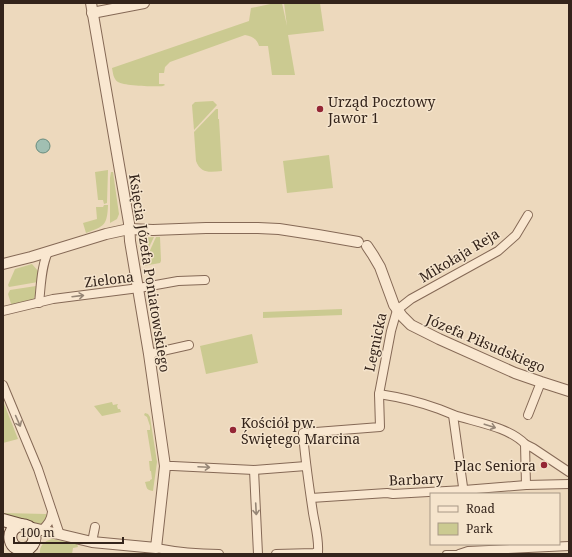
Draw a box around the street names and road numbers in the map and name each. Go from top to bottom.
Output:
street label: Księcia Józefa Poniatowskiego [125,173,175,373]
street label: Mikołaja Reja [415,223,503,286]
street label: Zielona [83,267,135,291]
street label: Józefa Piłsudskiego [423,309,549,377]
street label: Legnicka [359,310,391,373]
street label: Barbary [388,469,444,489]

